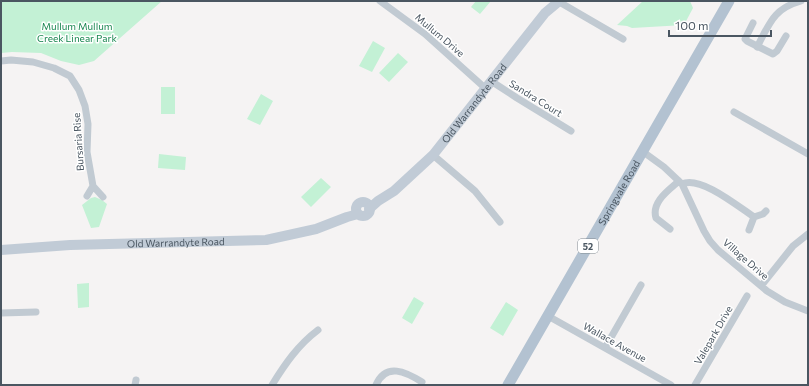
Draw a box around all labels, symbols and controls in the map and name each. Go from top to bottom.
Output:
street label: Mullum Drive [413,11,467,59]
scale bar [669,12,771,38]
text: 100 m [675,18,709,32]
park label: Mullum Mullum Creek Linear Park [37,20,118,44]
street label: Old Warrandyte Road [439,61,509,145]
street label: Sandra Court [507,77,565,119]
street label: Bursaria Rise [70,112,86,172]
street label: Springvale Road [595,158,642,227]
street label: Old Warrandyte Road [127,235,225,250]
street label: Village Drive [721,236,771,282]
road number: 52 [578,239,598,253]
street label: Valepark Drive [691,303,735,367]
street label: Wallace Avenue [581,320,649,364]

